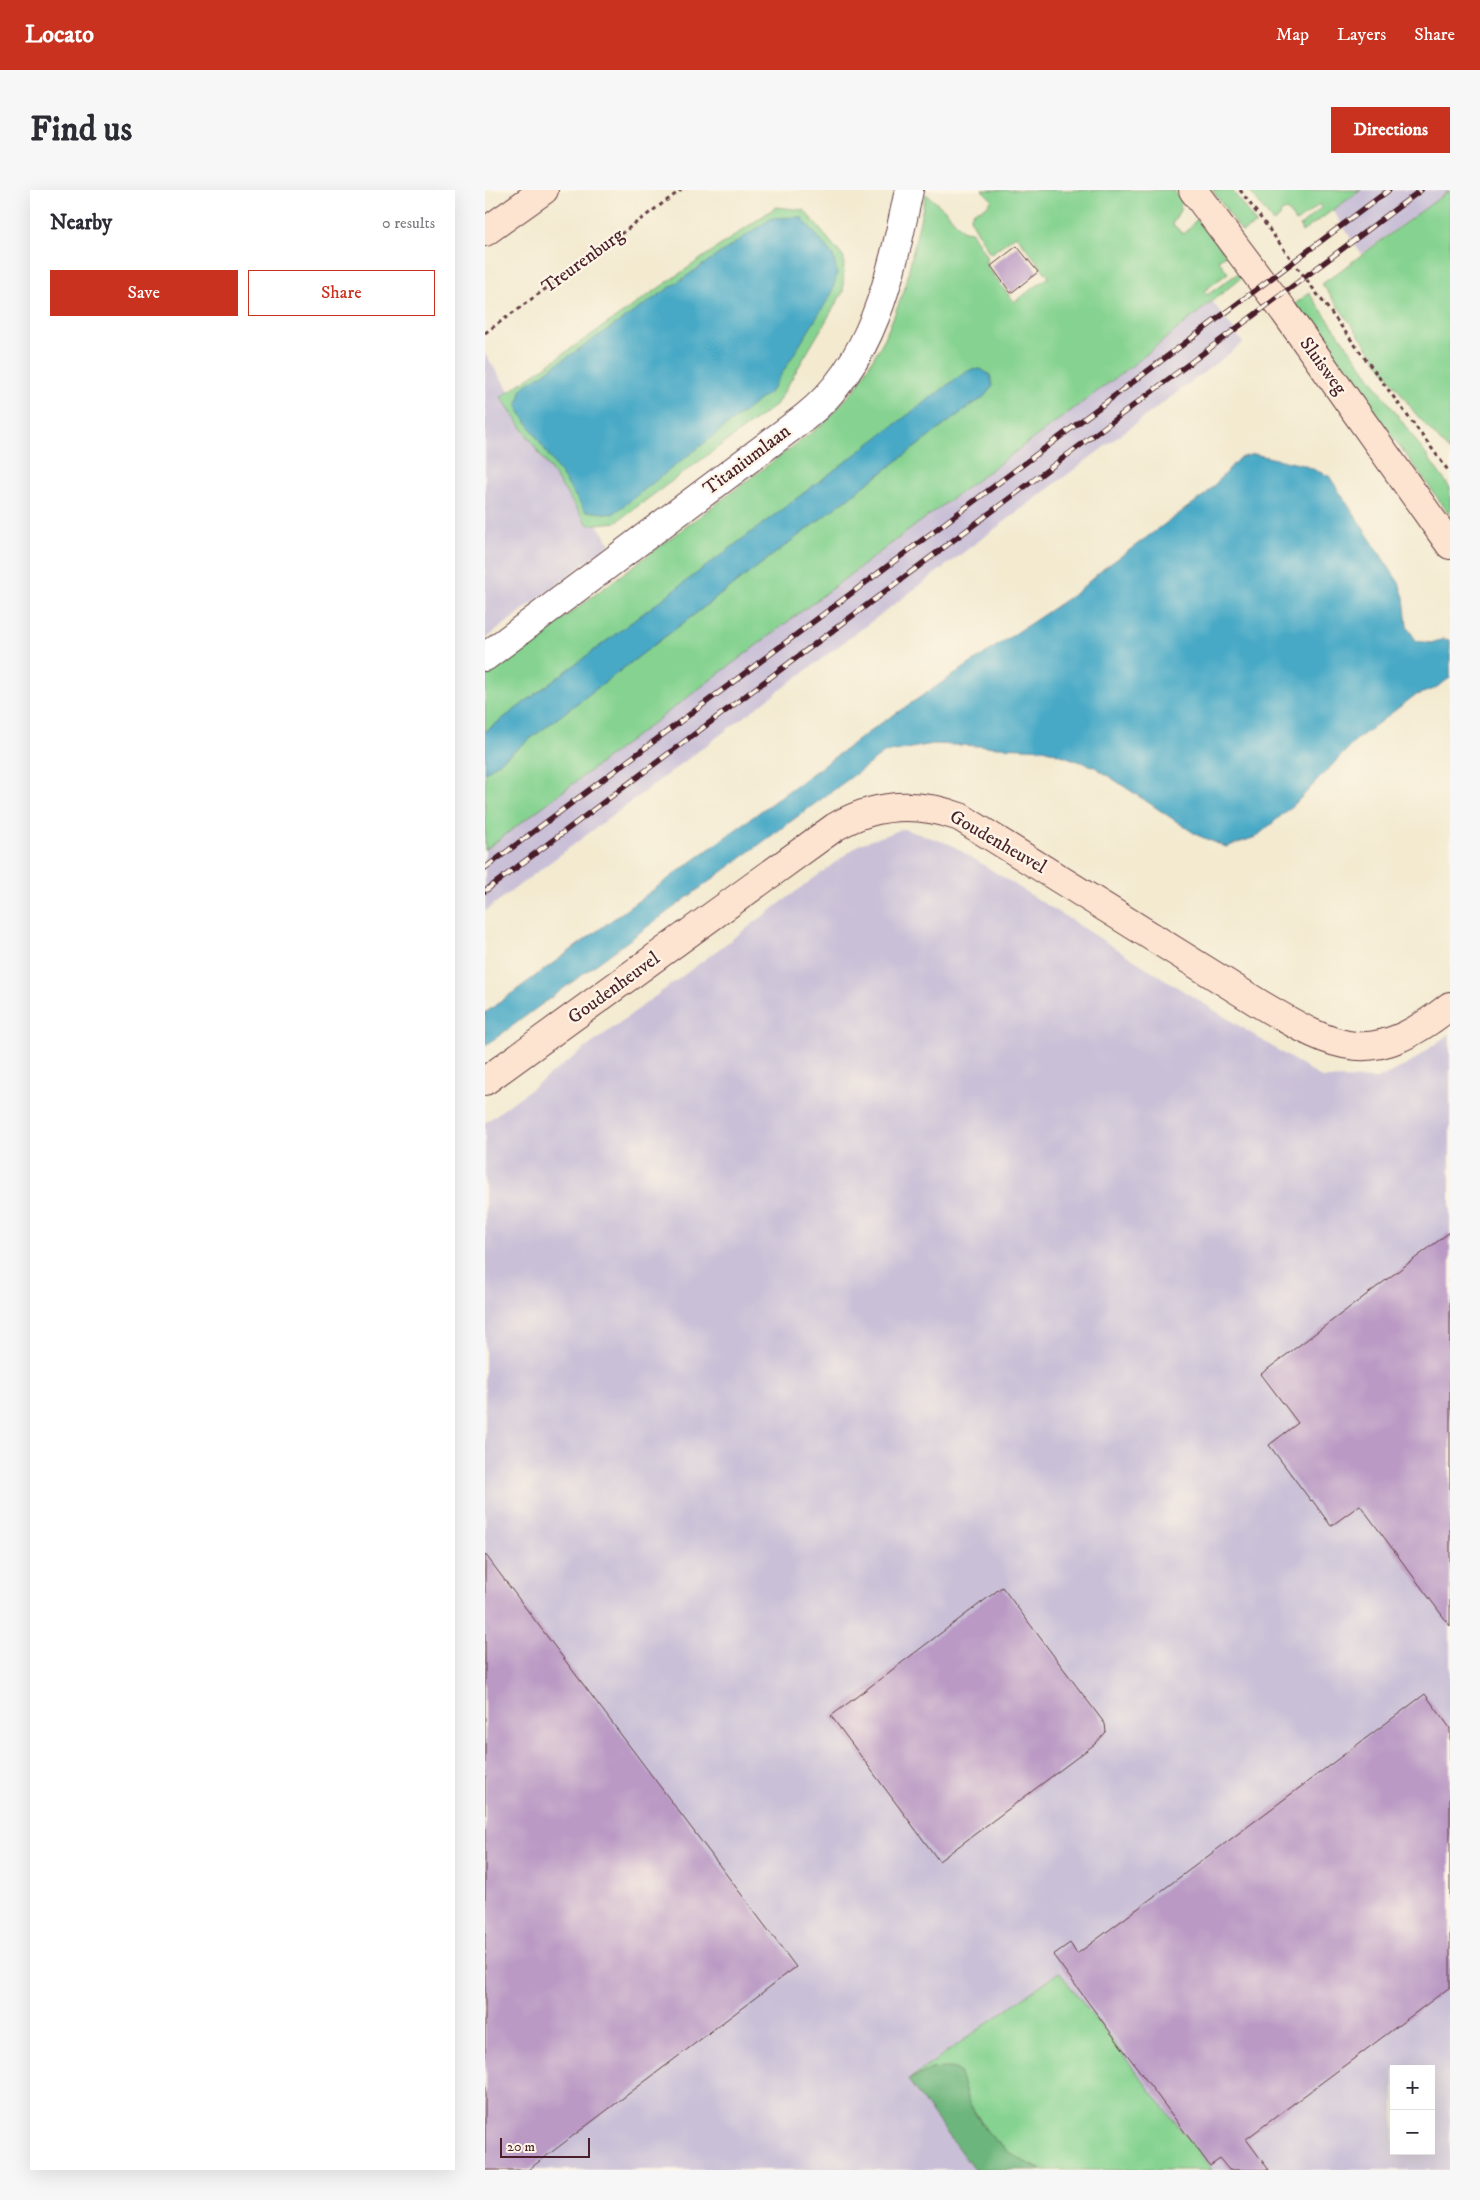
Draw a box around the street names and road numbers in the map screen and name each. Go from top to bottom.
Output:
street label: Treurenburg [537,223,629,298]
street label: Sluisweg [1295,333,1352,400]
street label: Titaniumlaan [699,420,795,500]
street label: Goudenheuvel [946,805,1051,879]
street label: Goudenheuvel [564,947,665,1029]

